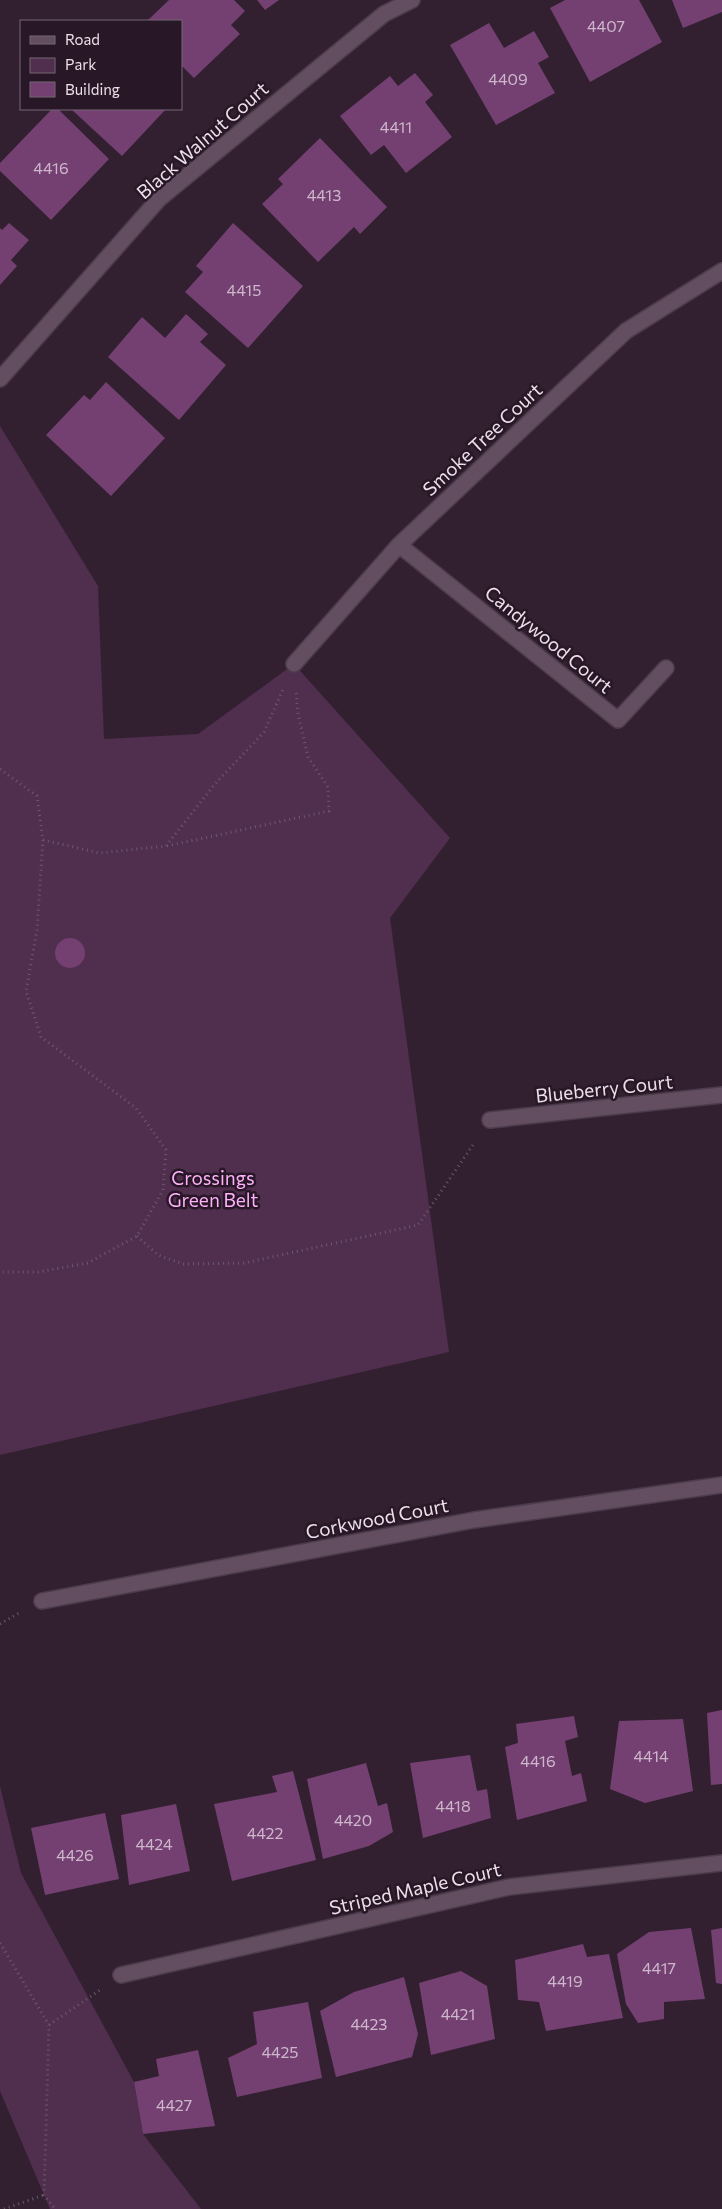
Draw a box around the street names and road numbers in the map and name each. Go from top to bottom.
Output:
street label: Black Walnut Court [132,76,273,203]
street label: Smoke Tree Court [418,378,546,500]
street label: Candywood Court [481,581,617,698]
street label: Blueberry Court [534,1069,674,1107]
street label: Corkwood Court [304,1493,450,1543]
street label: Striped Maple Court [327,1857,503,1919]

